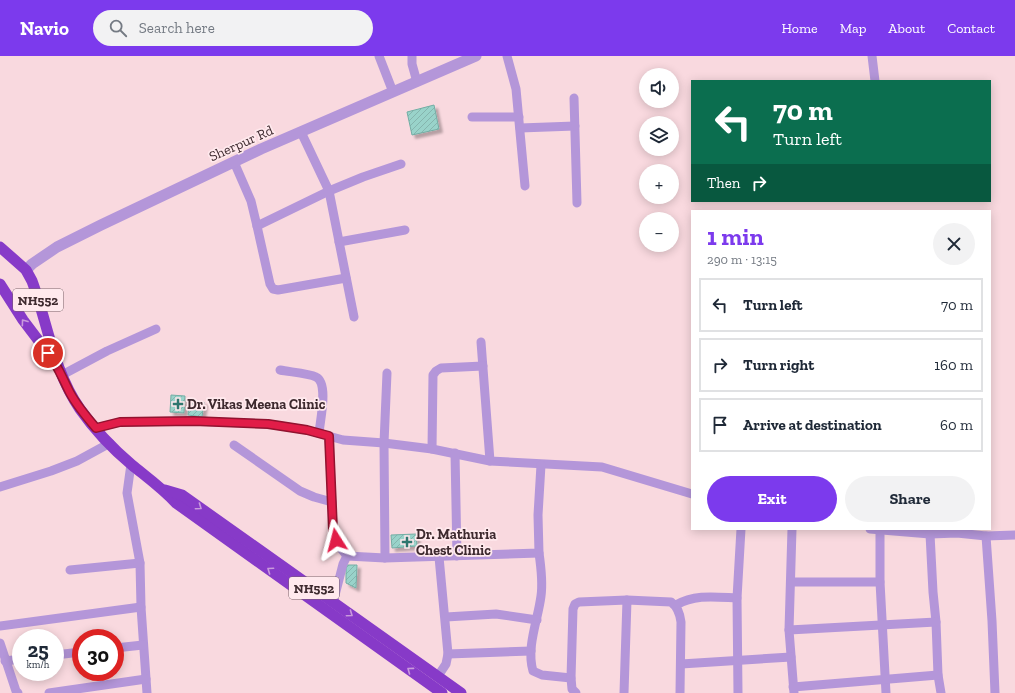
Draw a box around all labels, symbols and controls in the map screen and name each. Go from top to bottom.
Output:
search box [93,10,373,46]
text: Navio [20,17,69,40]
icon: search [107,17,129,39]
text: Search here [139,19,215,37]
text: Home [782,20,818,37]
text: Map [840,20,866,37]
text: About [888,20,925,37]
text: Contact [947,20,995,37]
map controls [639,68,679,252]
button: sound [639,68,679,108]
text: 70 m [773,94,833,127]
icon: left [707,96,759,148]
button: layers [639,116,679,156]
street label: Sherpur Rd [207,122,276,165]
text: Turn left [773,128,842,150]
button: + [639,164,679,204]
icon: right [748,172,770,194]
text: Then [707,174,740,192]
button: − [639,212,679,252]
text: 1 min [707,222,764,251]
button: close [933,223,975,265]
text: 290 m · 13:15 [707,252,777,267]
road number: NH552 [13,289,63,311]
icon: left [709,294,731,316]
text: Turn left [743,296,803,314]
text: 70 m [941,296,973,314]
one-way arrow [22,319,29,326]
pin [31,336,65,370]
icon: arrive [37,342,59,364]
icon: right [709,354,731,376]
text: Turn right [743,356,814,374]
text: 160 m [934,356,973,374]
place label: Dr. Vikas Meena Clinic [187,396,326,413]
marker: Dr. Vikas Meena Clinic [172,398,184,410]
icon: arrive [709,414,731,436]
text: Arrive at destination [743,416,882,434]
text: 60 m [940,416,973,434]
button: Exit [707,476,837,522]
button: Share [845,476,975,522]
one-way arrow [194,502,201,509]
position arrow [315,519,357,561]
place label: Dr. Mathuria Chest Clinic [416,526,496,559]
marker: Dr. Mathuria Chest Clinic [401,536,413,548]
one-way arrow [268,568,275,575]
road number: NH552 [289,577,339,599]
one-way arrow [346,609,353,617]
speed limit sign: 30 [72,629,124,681]
text: 25 [27,638,49,662]
text: km/h [27,659,49,671]
one-way arrow [407,667,414,675]

